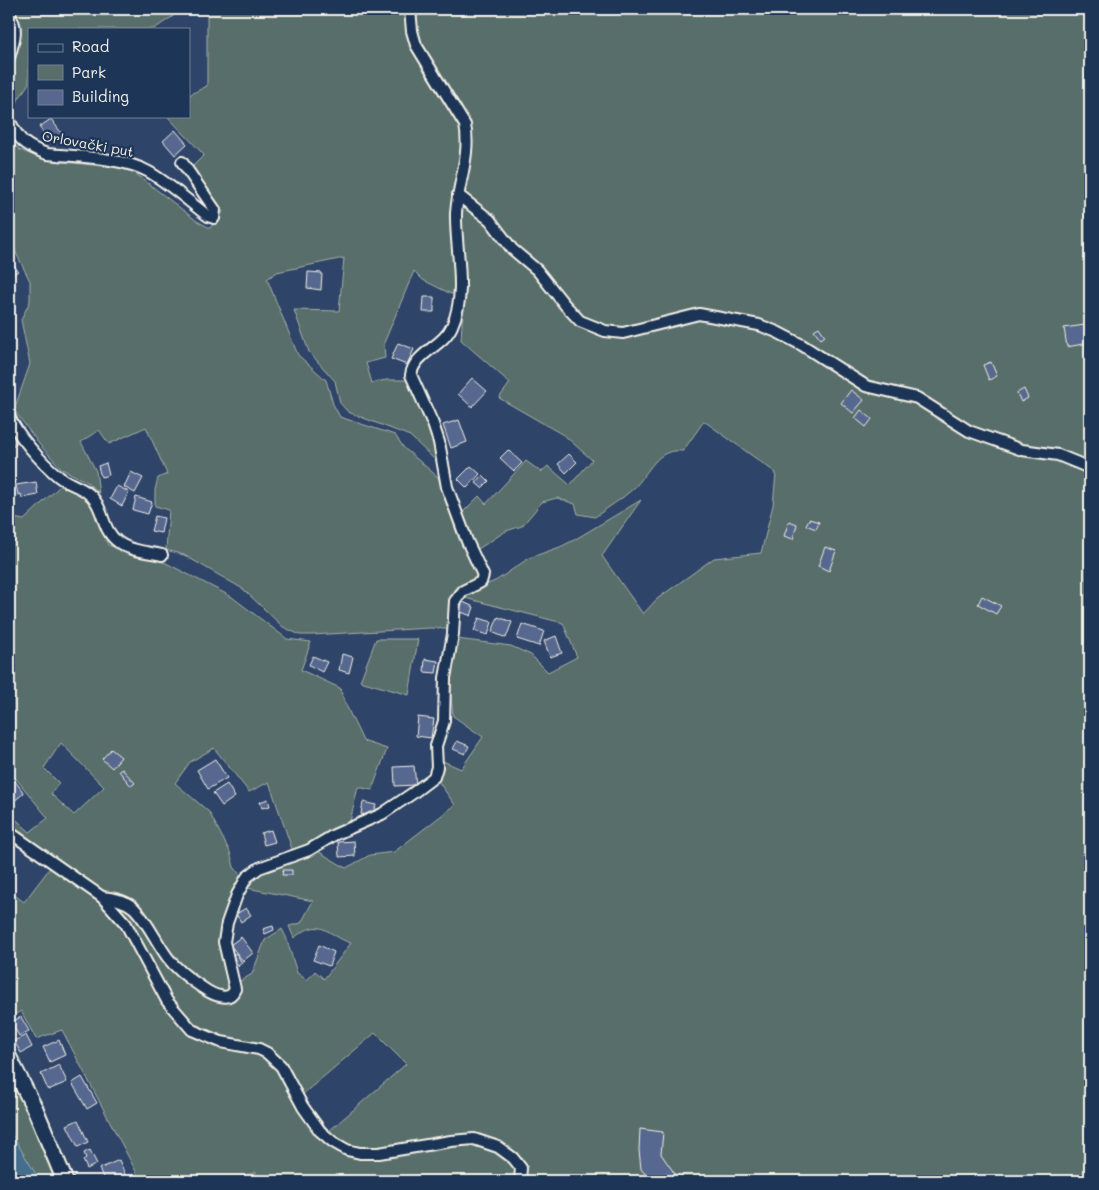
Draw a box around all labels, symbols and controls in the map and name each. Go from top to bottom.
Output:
legend [28,28,190,118]
text: Road [72,36,109,56]
text: Park [72,62,106,82]
text: Building [72,86,129,106]
street label: Orlovački put [41,126,136,161]

